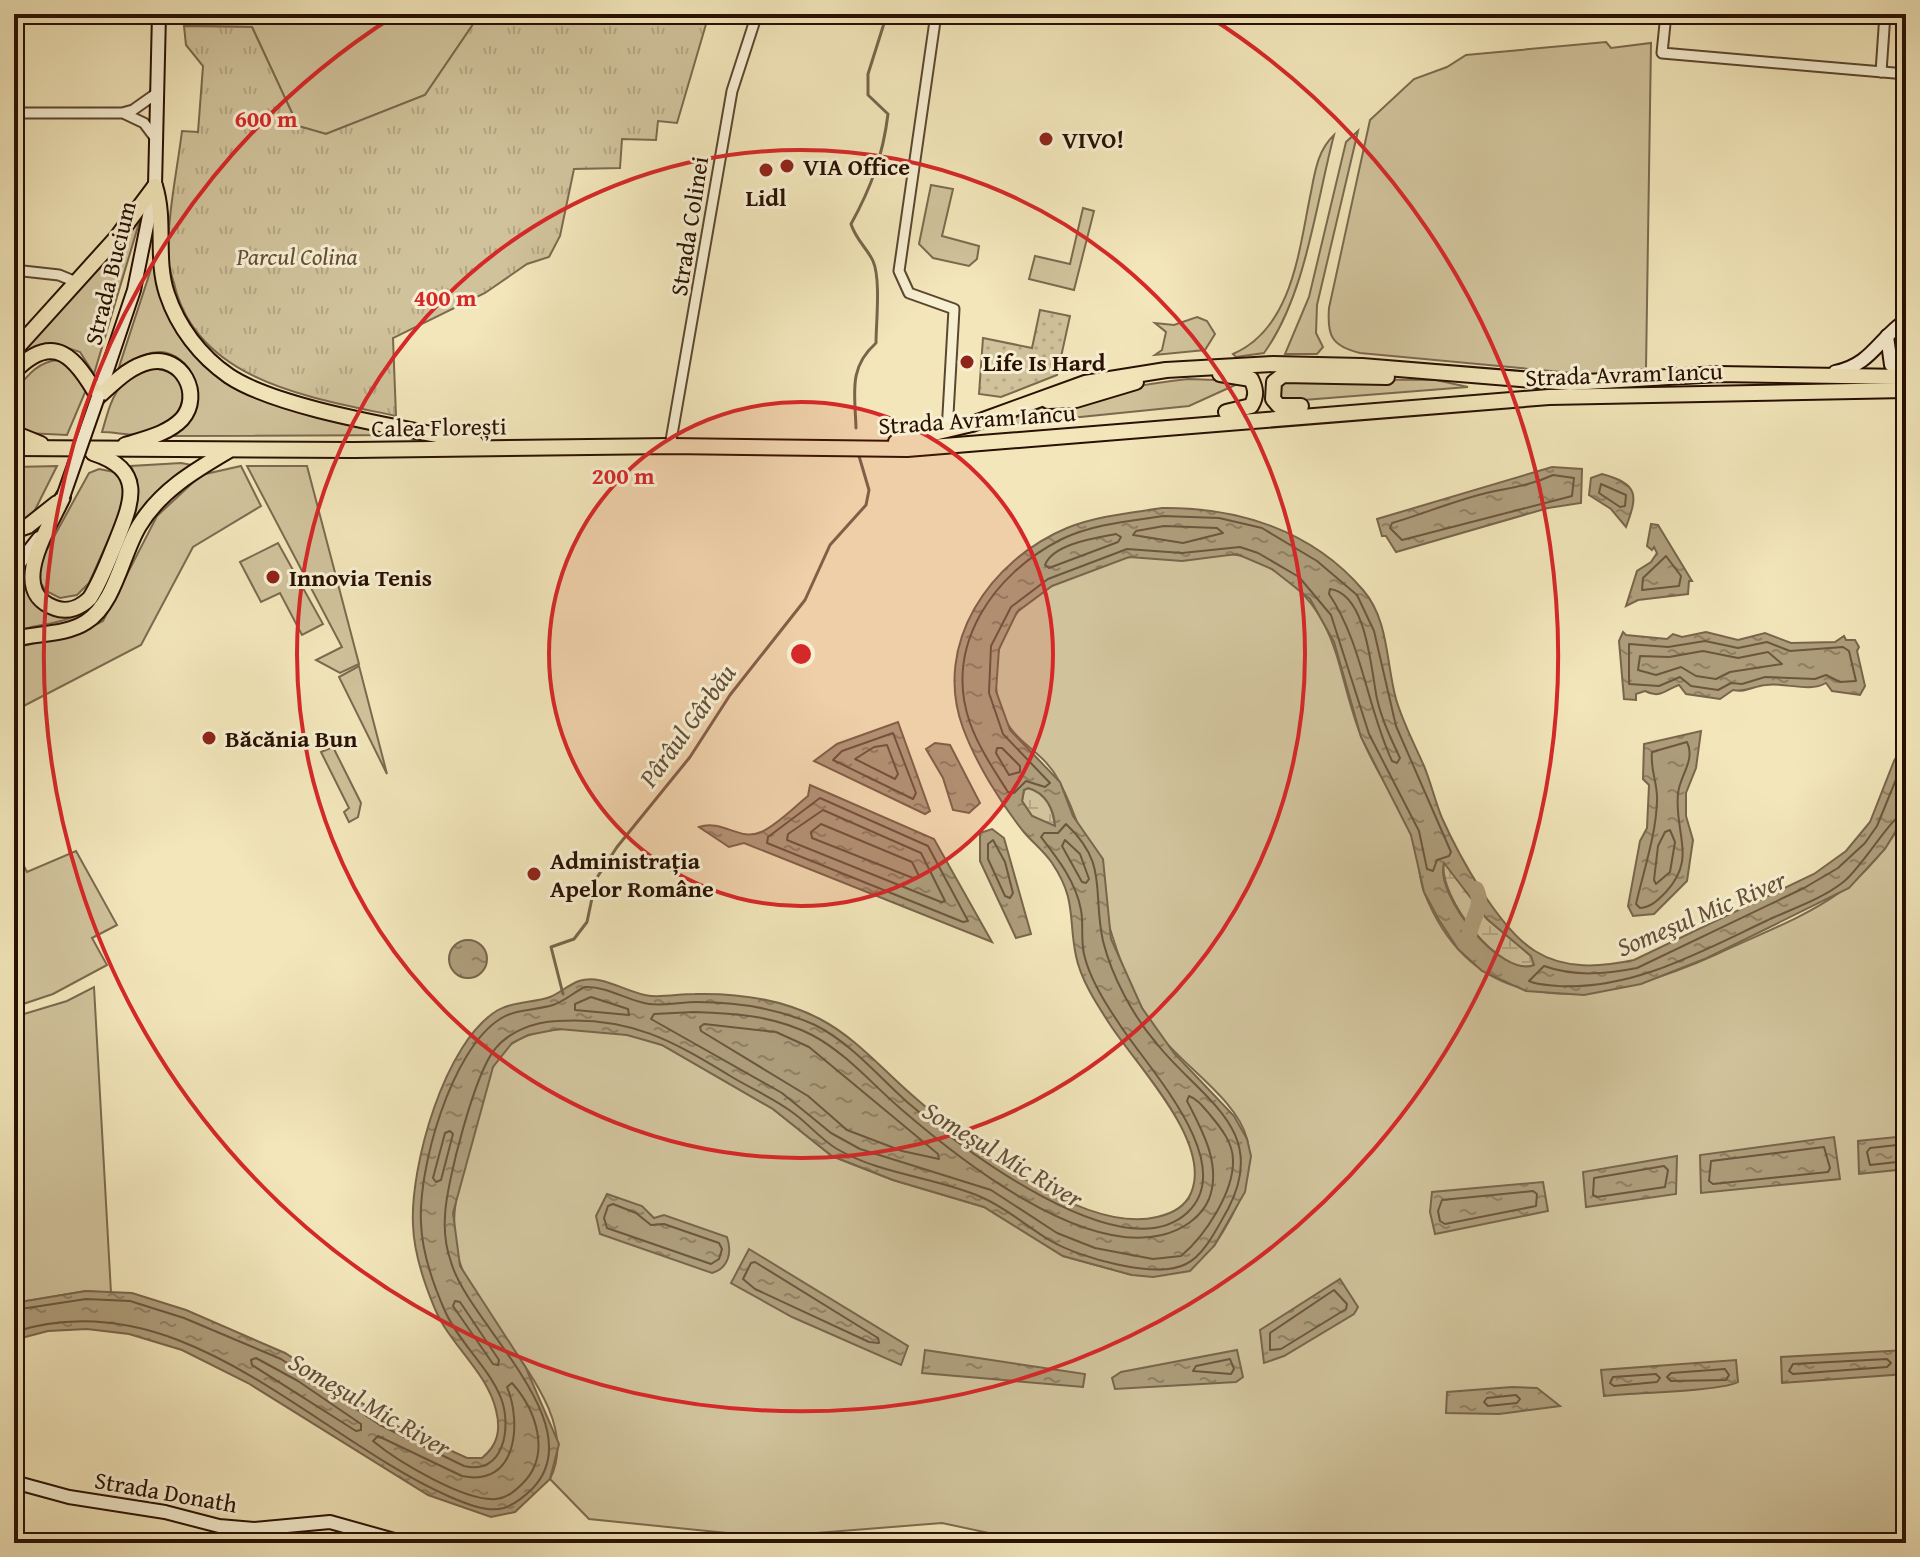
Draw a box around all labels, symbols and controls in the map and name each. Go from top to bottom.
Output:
text: 600 m [234,101,298,136]
place label: VIVO! [1062,122,1124,157]
marker: VIVO! [1037,130,1055,148]
place label: VIA Office [803,149,910,184]
street label: Strada Colinei [661,153,717,298]
marker: VIA Office [778,157,796,175]
marker: Lidl [757,161,775,179]
place label: Lidl [745,180,787,215]
street label: Strada Bucium [75,197,145,349]
park label: Parcul Colina [235,239,358,274]
text: 400 m [413,280,477,315]
place label: Life Is Hard [983,345,1106,380]
marker: Life Is Hard [958,353,976,371]
street label: Strada Avram Iancu [1525,353,1723,395]
street label: Strada Avram Iancu [877,395,1077,443]
street label: Calea Florești [371,408,507,446]
text: 200 m [591,458,655,493]
place label: Innovia Tenis [289,560,432,595]
marker: Innovia Tenis [264,568,282,586]
centre of rings [787,640,815,668]
water label: Pârâul Gârbău [628,655,745,796]
place label: Băcănia Bun [225,721,358,756]
marker: Băcănia Bun [200,729,218,747]
place label: Administrația Apelor Române [550,843,714,906]
water label: Someşul Mic River [1610,859,1793,966]
marker: Administrația Apelor Române [525,865,543,883]
water label: Someşul Mic River [915,1091,1092,1218]
water label: Someşul Mic River [282,1342,459,1467]
street label: Strada Donath [92,1462,241,1522]

